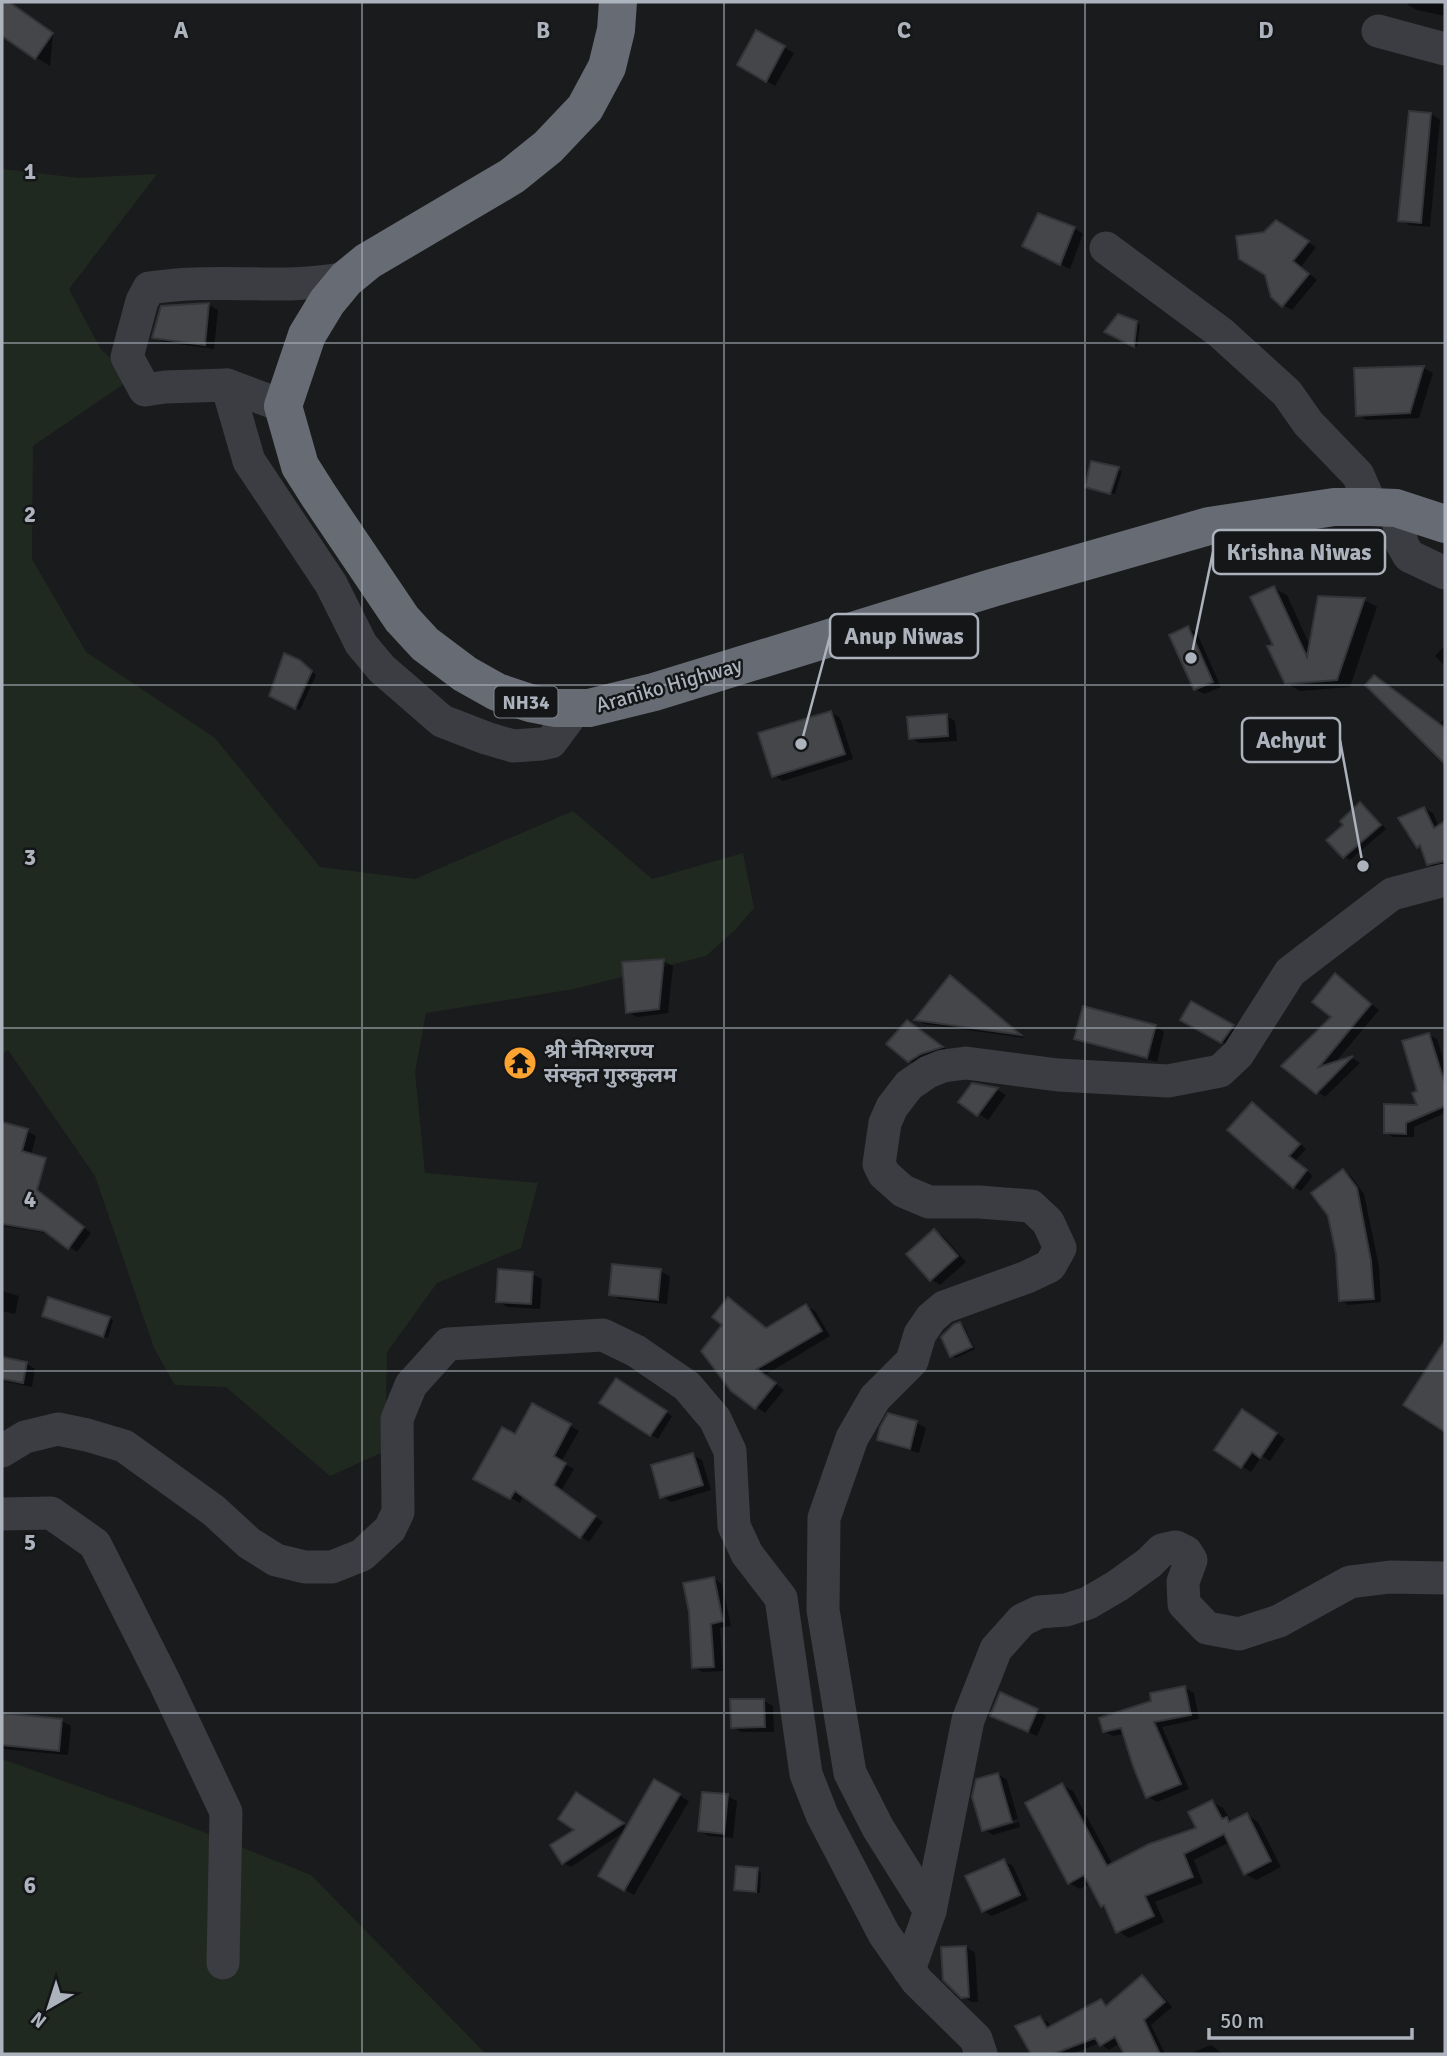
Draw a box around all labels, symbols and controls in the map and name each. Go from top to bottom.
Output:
text: A [174,16,189,45]
text: B [536,16,550,45]
text: C [897,16,911,45]
text: D [1258,16,1274,45]
text: 1 [24,157,36,186]
text: 2 [24,500,36,529]
callout: Krishna Niwas [1213,530,1385,574]
text: Krishna Niwas [1227,538,1371,567]
callout: Anup Niwas [830,614,978,658]
text: Anup Niwas [844,622,964,651]
street label: Araniko Highway [593,652,745,718]
road number: NH34 [494,687,558,718]
callout: Achyut [1242,718,1340,762]
text: Achyut [1256,726,1326,755]
text: 3 [24,843,36,872]
place label: श्री नैमिशरण्य संस्कृत गुरुकुलम [544,1038,677,1088]
temple icon: श्री नैमिशरण्य संस्कृत गुरुकुलम [501,1044,539,1082]
text: 4 [24,1185,36,1214]
text: 5 [24,1528,36,1557]
text: 6 [24,1871,36,1900]
north arrow [14,1972,84,2042]
scale bar [1209,1996,1412,2040]
text: N [26,2006,52,2033]
text: 50 m [1220,2008,1264,2034]

